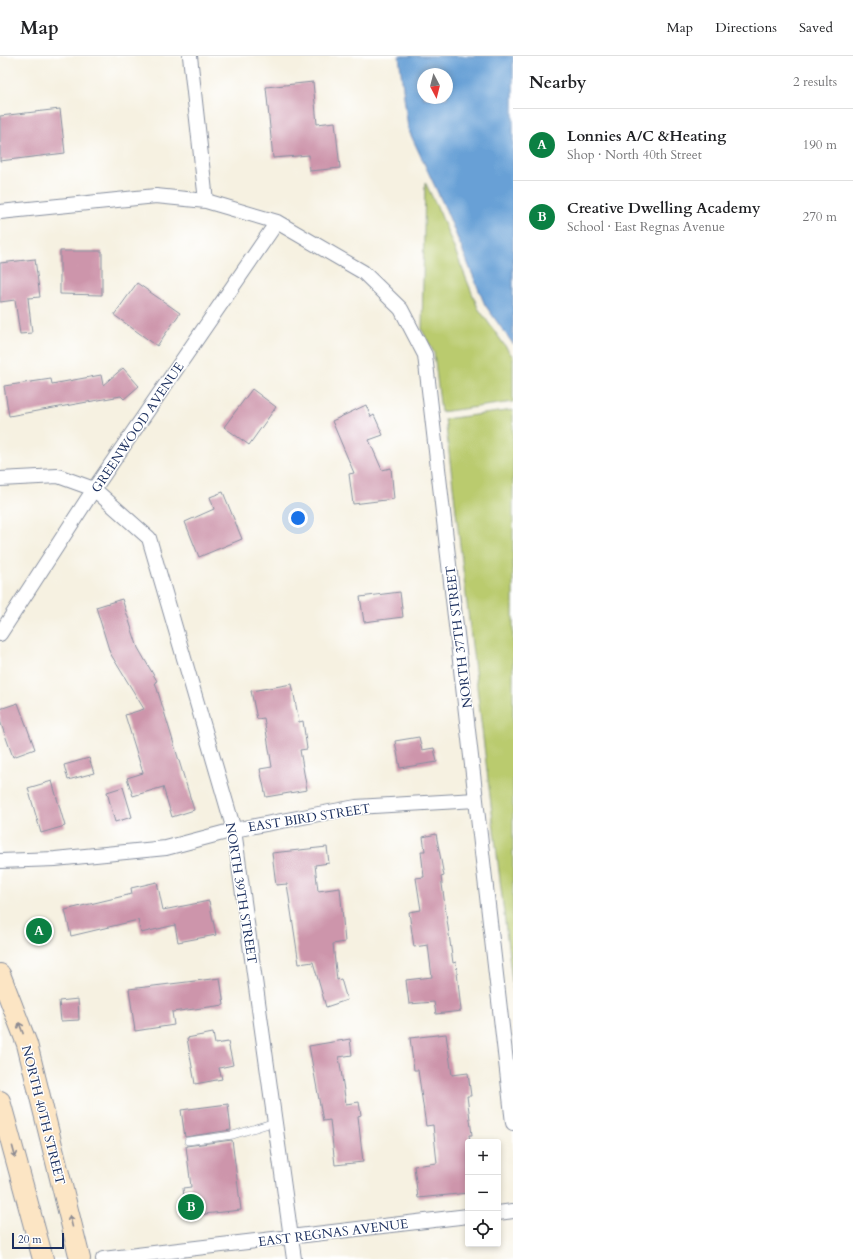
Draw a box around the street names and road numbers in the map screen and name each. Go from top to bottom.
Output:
street label: GREENWOOD AVENUE [87,359,188,496]
street label: NORTH 37TH STREET [441,564,477,709]
street label: EAST BIRD STREET [247,799,372,837]
street label: NORTH 39TH STREET [221,821,261,966]
street label: NORTH 40TH STREET [17,1044,69,1187]
street label: EAST REGNAS AVENUE [257,1215,409,1251]

